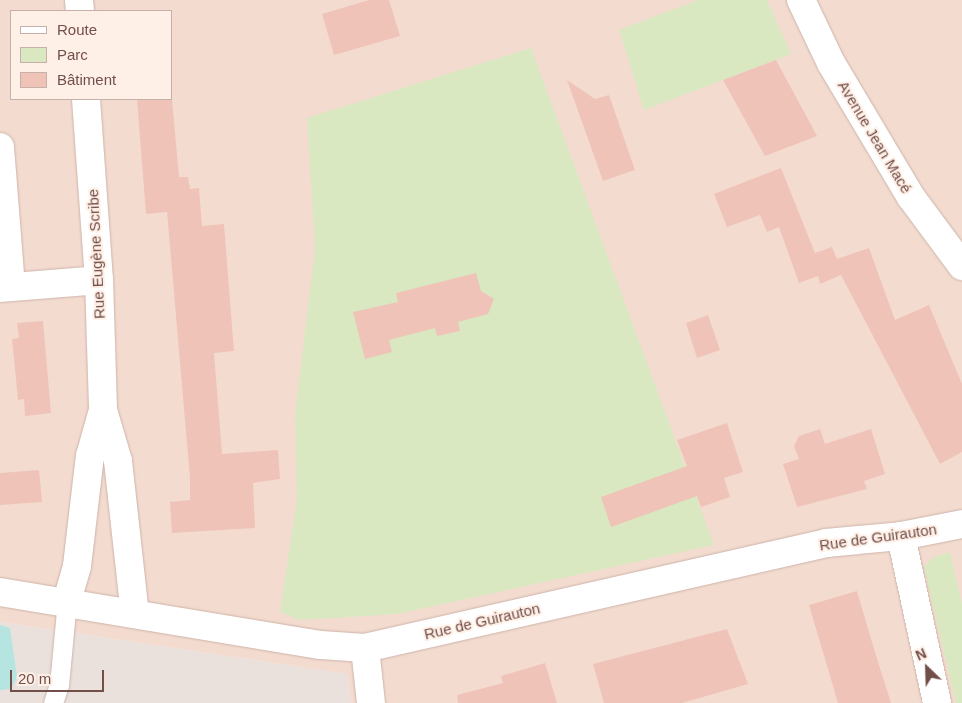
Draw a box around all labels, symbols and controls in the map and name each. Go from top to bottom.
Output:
legend [10,10,172,100]
text: Route [57,21,97,38]
text: Parc [57,46,88,63]
text: Bâtiment [57,71,116,88]
street label: Avenue Jean Macé [834,77,916,197]
street label: Rue Eugène Scribe [84,189,108,319]
street label: Rue de Guirauton [818,520,938,554]
street label: Rue de Guirauton [422,599,542,643]
north arrow [902,643,952,693]
text: N [913,645,929,664]
scale bar [12,660,106,692]
text: 20 m [18,670,51,687]

